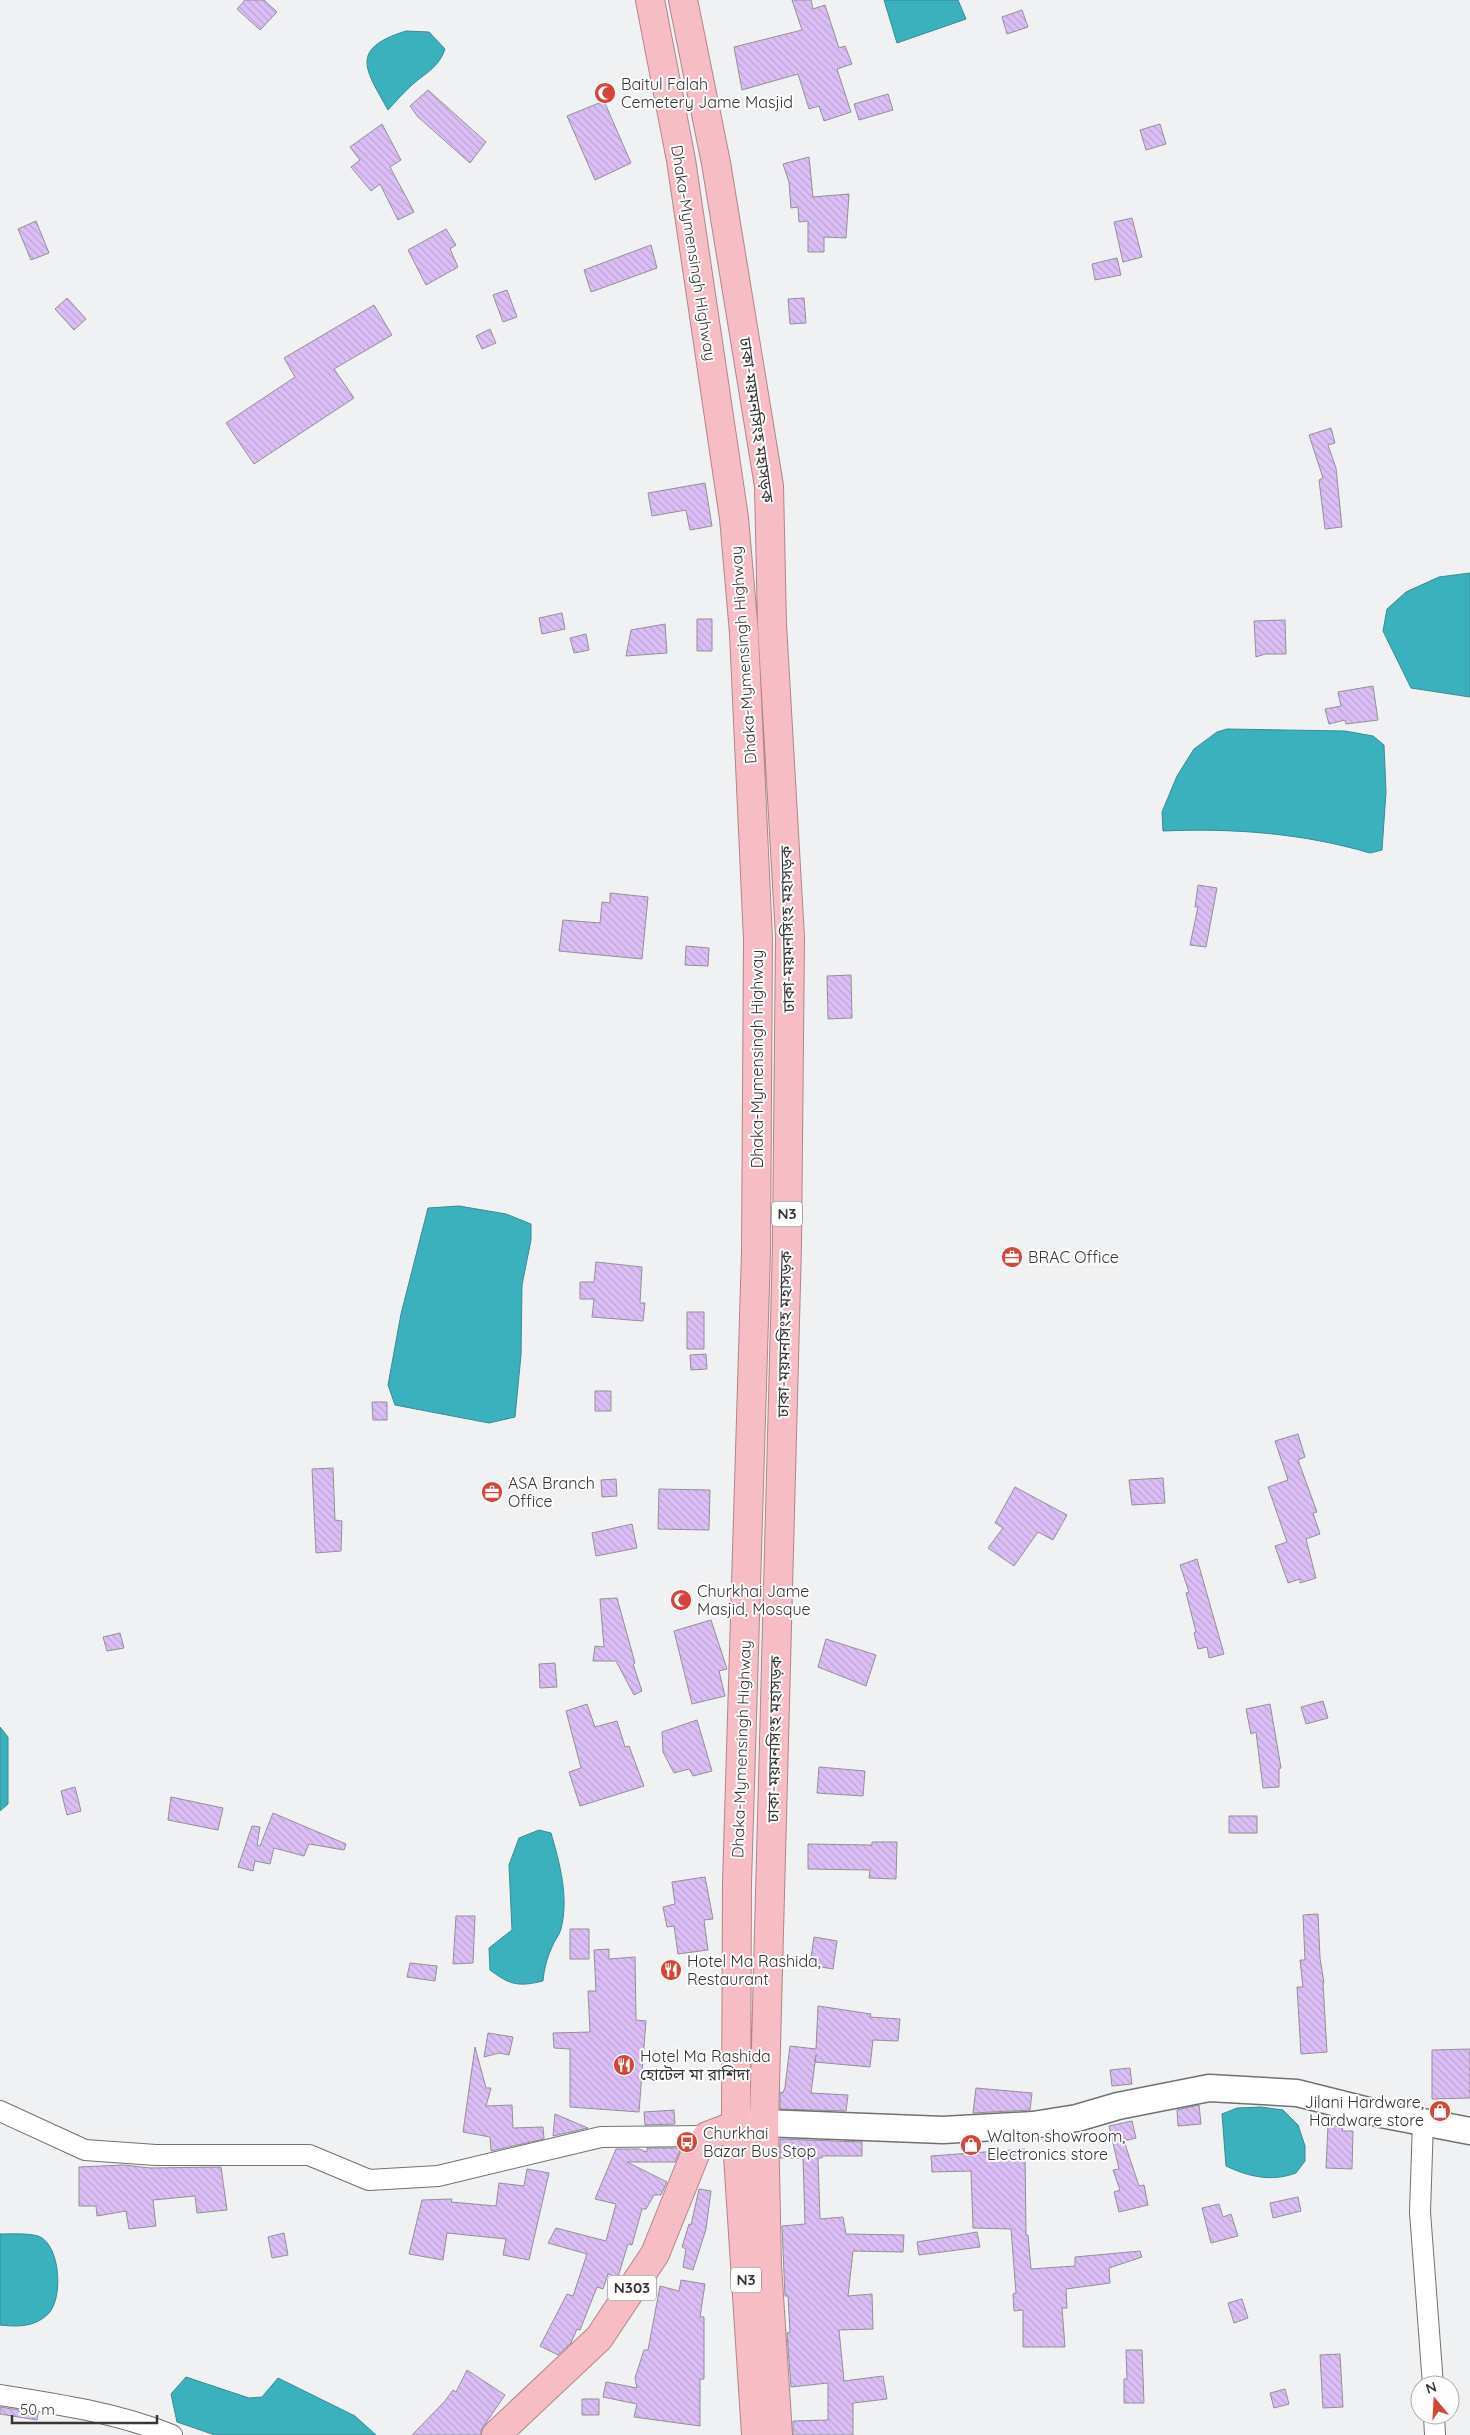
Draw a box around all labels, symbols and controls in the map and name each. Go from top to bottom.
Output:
place label: Baitul Falah Cemetery Jame Masjid [621,74,793,112]
mosque icon: Baitul Falah Cemetery Jame Masjid [593,81,617,105]
street label: Dhaka-Mymensingh Highway [667,144,721,362]
street label: ঢাকা-ময়মনসিংহ মহাসড়ক [735,335,779,505]
street label: Dhaka-Mymensingh Highway [725,545,761,765]
street label: ঢাকা-ময়মনসিংহ মহাসড়ক [776,844,798,1013]
street label: Dhaka-Mymensingh Highway [747,950,767,1168]
road number: N3 [772,1202,802,1226]
office icon: BRAC Office [1000,1245,1024,1269]
place label: BRAC Office [1028,1247,1119,1267]
street label: ঢাকা-ময়মনসিংহ মহাসড়ক [773,1249,795,1418]
place label: ASA Branch Office [508,1473,595,1511]
office icon: ASA Branch Office [480,1480,504,1504]
place label: Churkhai Jame Masjid, Mosque [697,1581,811,1619]
mosque icon: Churkhai Jame Masjid, Mosque [669,1588,693,1612]
street label: Dhaka-Mymensingh Highway [727,1639,755,1859]
street label: ঢাকা-ময়মনসিংহ মহাসড়ক [763,1654,785,1823]
place label: Hotel Ma Rashida, Restaurant [687,1951,821,1989]
restaurant icon: Hotel Ma Rashida, Restaurant [659,1958,683,1982]
place label: Hotel Ma Rashida হোটেল মা রাশিদা [640,2046,771,2084]
restaurant icon: Hotel Ma Rashida হোটেল মা রাশিদা [612,2053,636,2077]
place label: Jilani Hardware, Hardware store [1305,2092,1424,2130]
shop icon: Jilani Hardware, Hardware store [1428,2099,1452,2123]
place label: Churkhai Bazar Bus Stop [703,2123,816,2161]
place label: Walton showroom, Electronics store [987,2126,1125,2164]
bus stop icon: Churkhai Bazar Bus Stop [675,2130,699,2154]
shop icon: Walton showroom, Electronics store [959,2133,983,2157]
road number: N3 [731,2268,761,2292]
road number: N303 [608,2276,656,2300]
north arrow [1410,2375,1460,2425]
text: N [1423,2377,1439,2398]
scale bar [12,2392,158,2424]
text: 50 m [20,2400,55,2419]

